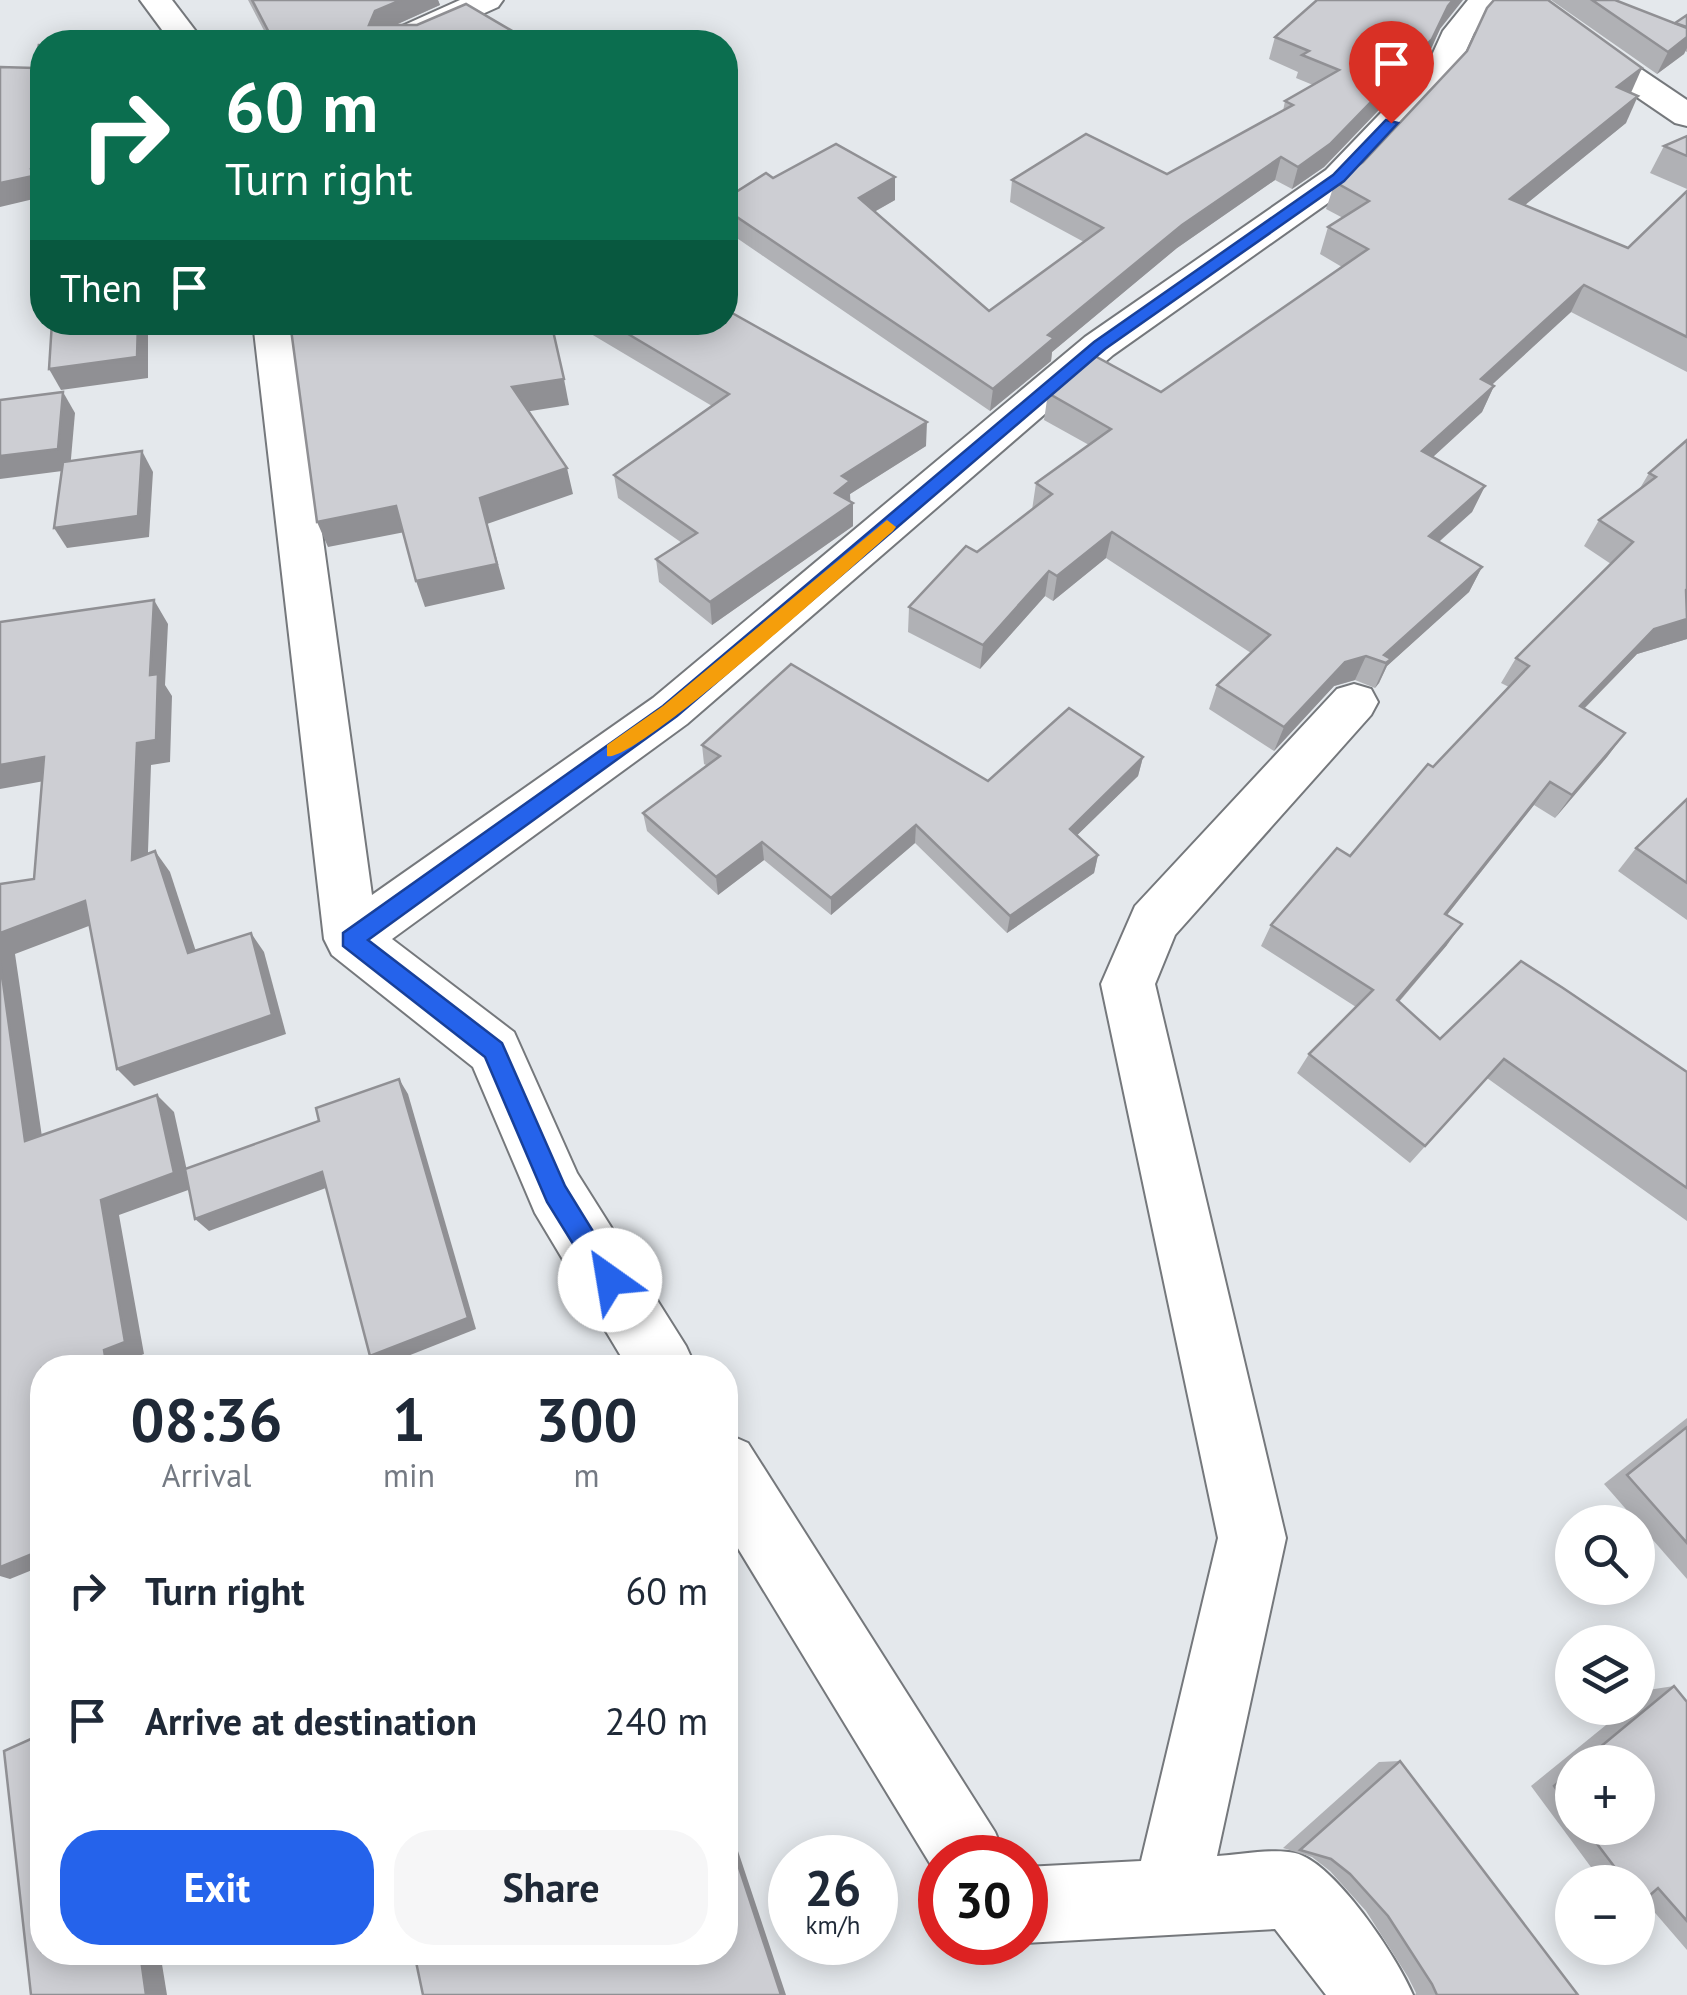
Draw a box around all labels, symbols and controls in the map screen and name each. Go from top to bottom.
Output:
pin [1349,21,1434,124]
icon: arrive [1364,36,1419,91]
text: 60 m [225,61,378,151]
icon: right [60,70,190,200]
text: Turn right [225,149,413,207]
icon: arrive [162,260,217,315]
text: Then [60,263,142,312]
position arrow [558,1228,662,1332]
text: 08:36 [130,1380,283,1458]
text: 1 [392,1380,426,1458]
text: 300 [536,1380,638,1458]
text: Arrival [162,1454,251,1496]
text: min [383,1454,435,1496]
text: m [574,1454,600,1496]
map controls [1555,1505,1655,1965]
button: search [1555,1505,1655,1605]
icon: right [60,1563,115,1618]
text: Turn right [145,1566,305,1615]
text: 60 m [626,1566,708,1615]
button: layers [1555,1625,1655,1725]
icon: arrive [60,1693,115,1748]
text: Arrive at destination [145,1696,477,1745]
text: 240 m [605,1696,708,1745]
button: + [1555,1745,1655,1845]
button: Exit [60,1830,374,1945]
button: Share [394,1830,708,1945]
speed limit sign: 30 [918,1835,1048,1965]
text: 26 [805,1855,861,1920]
button: − [1555,1865,1655,1965]
text: km/h [806,1909,860,1941]

